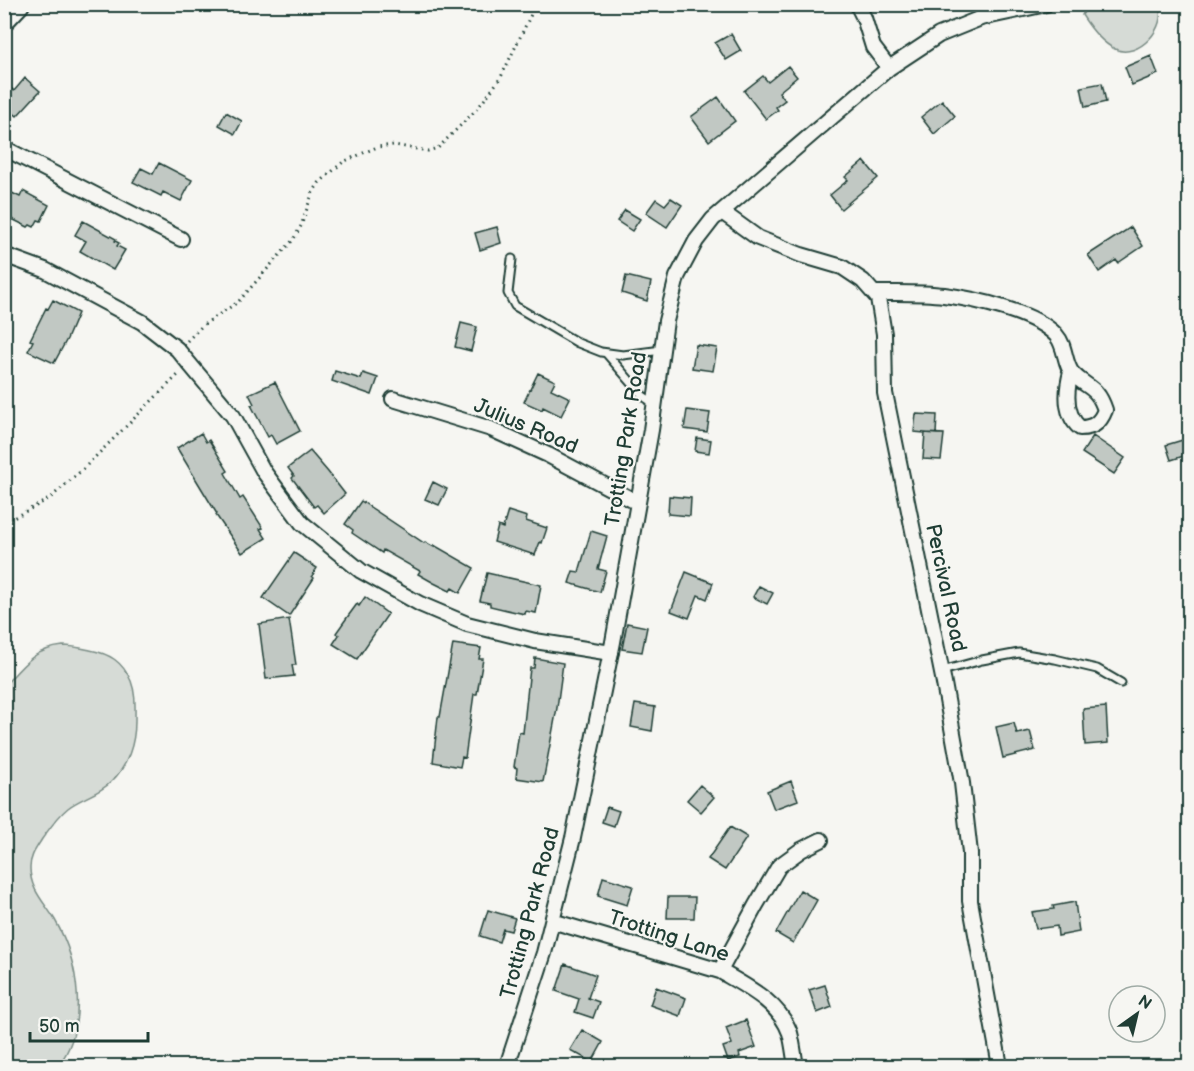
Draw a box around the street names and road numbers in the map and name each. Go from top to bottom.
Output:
street label: Trotting Park Road [600,350,652,528]
street label: Julius Road [470,393,582,459]
street label: Percival Road [920,522,972,654]
street label: Trotting Park Road [495,825,565,1001]
street label: Trotting Lane [605,905,733,967]

